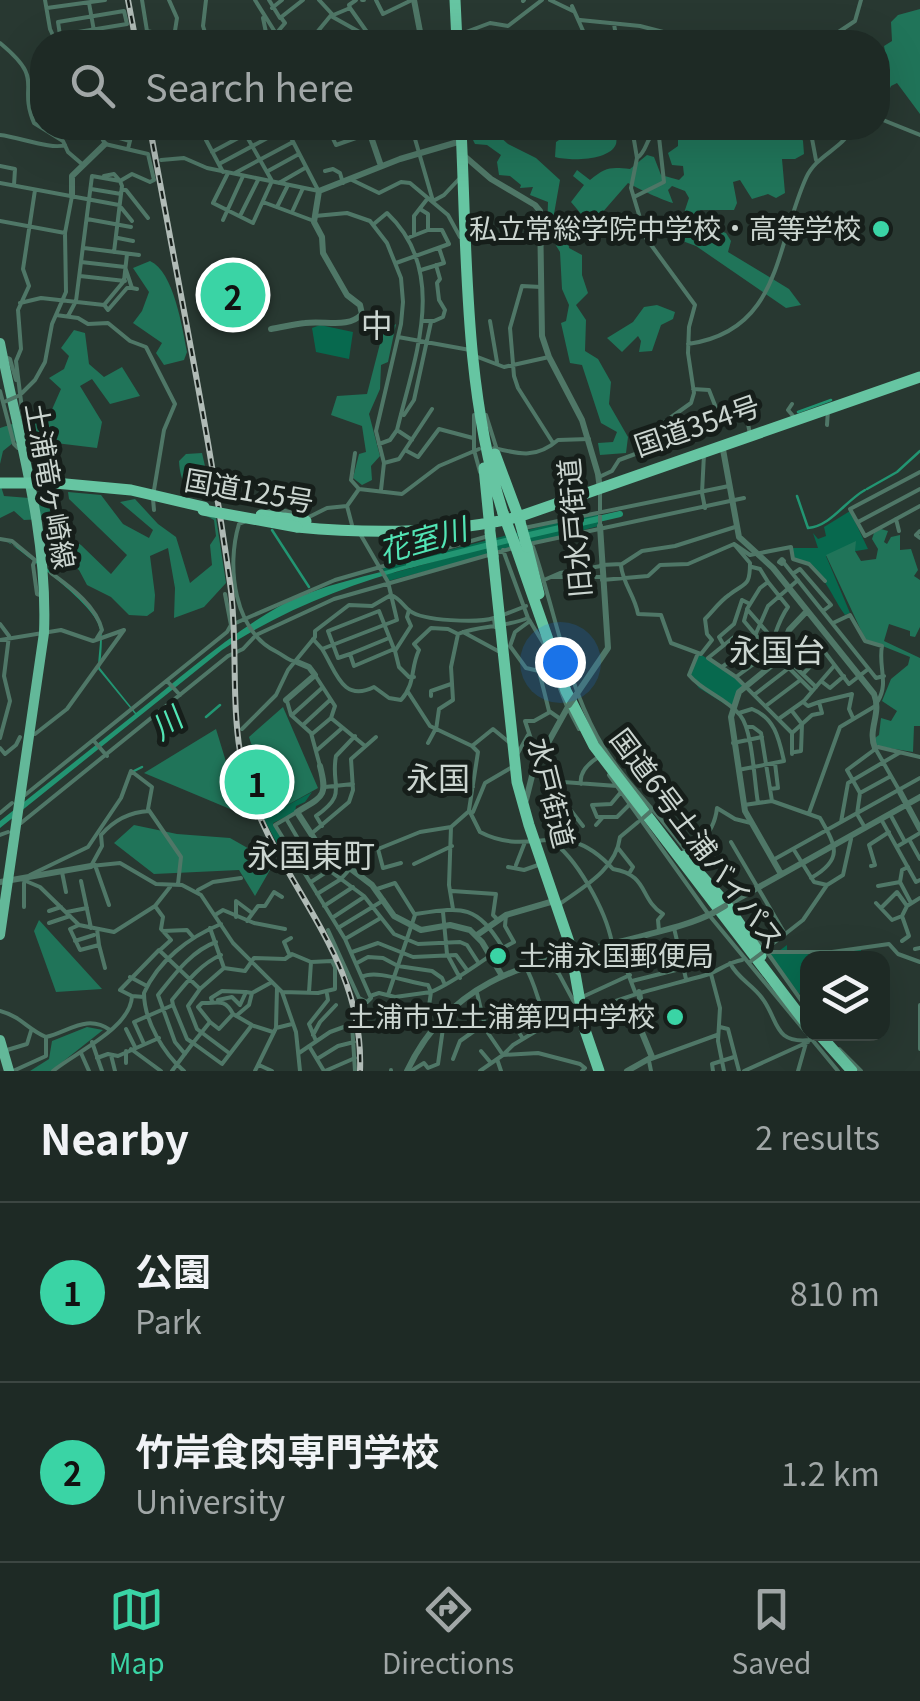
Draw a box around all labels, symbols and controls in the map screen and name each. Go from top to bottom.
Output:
search box [30,30,890,140]
icon: search [65,58,120,113]
text: Search here [145,58,354,113]
place label: 私立常総学院中学校・高等学校 [469,207,861,247]
marker: 私立常総学院中学校・高等学校 [870,218,892,240]
pin: 2 [200,258,266,332]
district label: 中 [361,300,393,346]
street label: 国道354号 [628,384,765,464]
street label: 土浦竜ヶ崎線 [18,399,86,572]
street label: 旧水戸街道 [547,457,599,600]
street label: 国道125号 [182,458,317,520]
water label: 花室川 [373,504,474,572]
district label: 永国台 [729,625,825,671]
your location [535,637,586,688]
water label: 川 [140,693,193,748]
street label: 国道6号土浦バイパス [602,719,795,956]
street label: 水戸街道 [520,733,586,852]
pin: 1 [224,744,290,820]
district label: 永国 [406,753,470,799]
district label: 永国東町 [247,830,375,876]
place label: 土浦永国郵便局 [518,934,714,974]
marker: 土浦永国郵便局 [487,945,509,967]
map controls [800,951,890,1041]
button: layers [800,951,890,1041]
place label: 土浦市立土浦第四中学校 [347,995,655,1035]
marker: 土浦市立土浦第四中学校 [664,1006,686,1028]
text: Nearby [40,1106,189,1167]
text: 2 results [755,1113,880,1159]
text: 公園 [135,1242,211,1297]
text: 1 [63,1269,82,1315]
text: 810 m [790,1269,880,1315]
text: Park [135,1297,202,1343]
text: 竹岸食肉専門学校 [135,1422,439,1477]
text: 2 [63,1449,82,1495]
text: 1.2 km [781,1449,880,1495]
text: University [135,1477,285,1523]
tab: Map [109,1582,165,1682]
tab: Directions [382,1582,514,1682]
tab: Saved [732,1582,811,1682]

